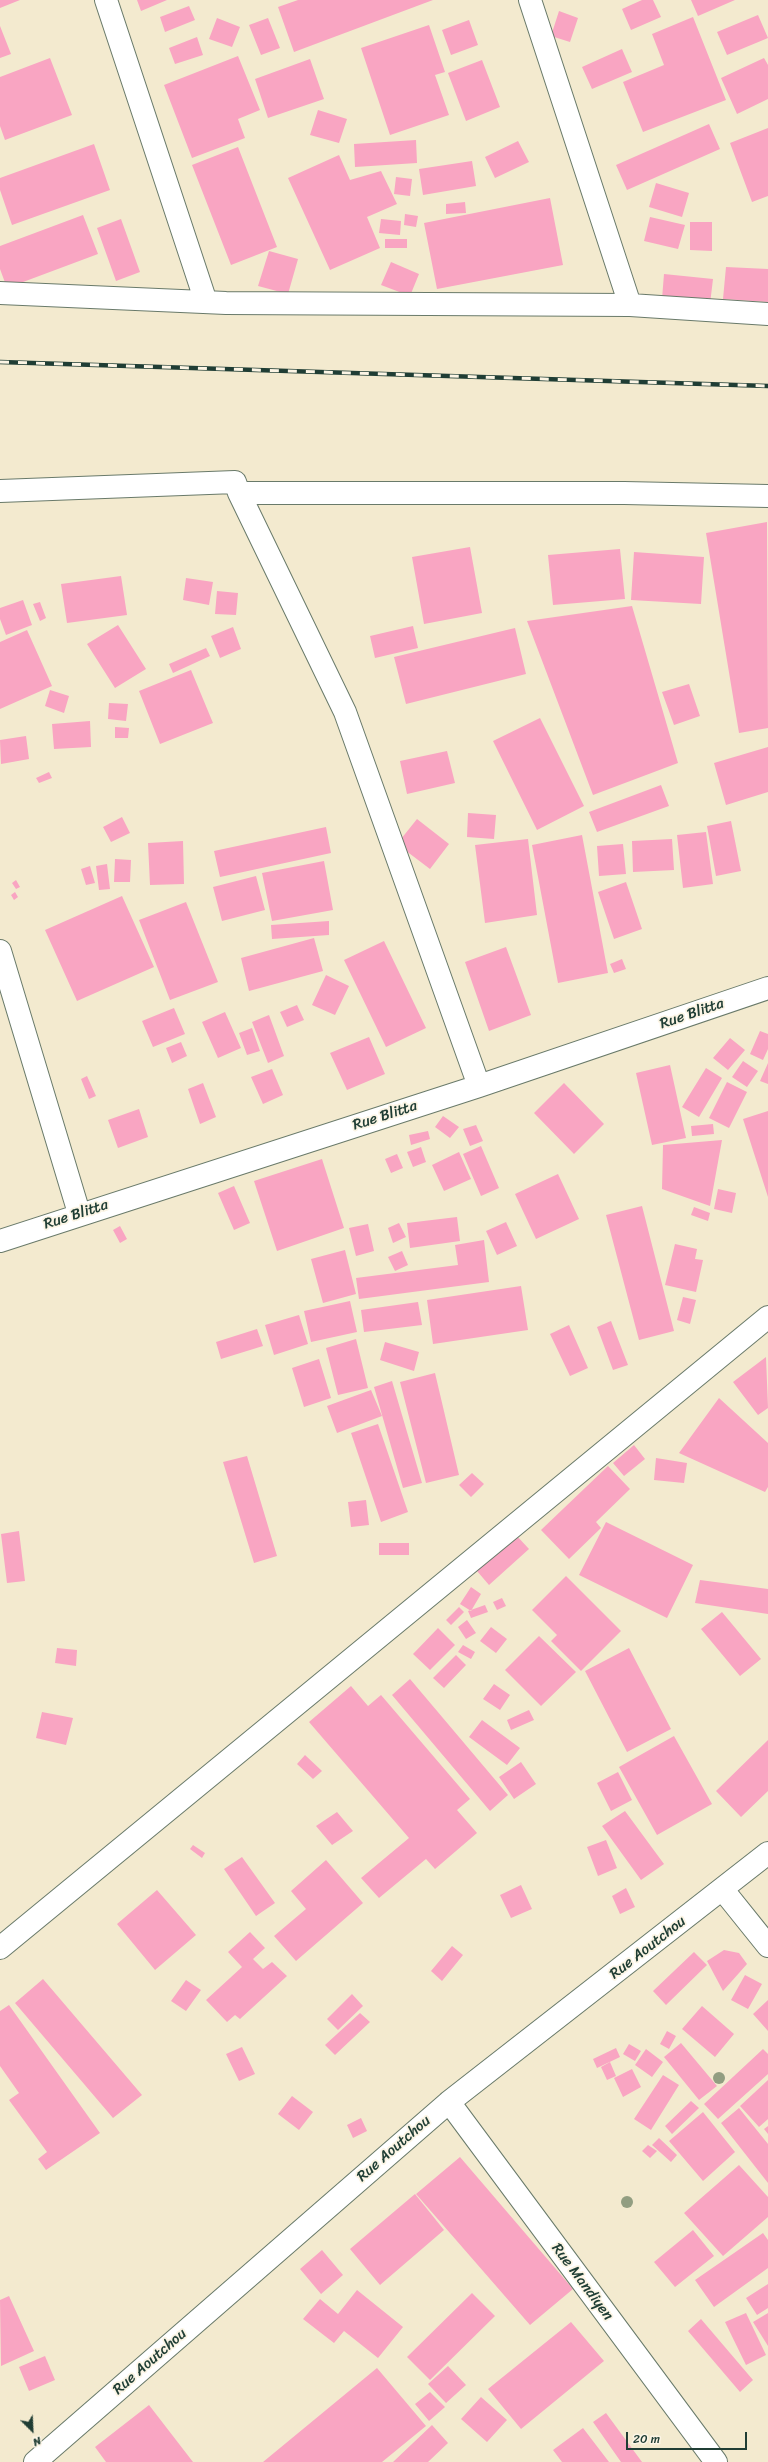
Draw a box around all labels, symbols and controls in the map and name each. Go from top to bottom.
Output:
street label: Rue Blitta [658,995,726,1033]
street label: Rue Blitta [351,1097,419,1135]
street label: Rue Blitta [42,1196,110,1234]
street label: Rue Aoutchou [606,1913,690,1983]
street label: Rue Aoutchou [354,2112,434,2186]
street label: Rue Mandiyen [547,2240,617,2324]
street label: Rue Aoutchou [110,2325,190,2399]
north arrow [12,2410,52,2450]
scale bar [628,2424,749,2450]
text: 20 m [633,2428,660,2450]
text: N [30,2431,44,2452]

